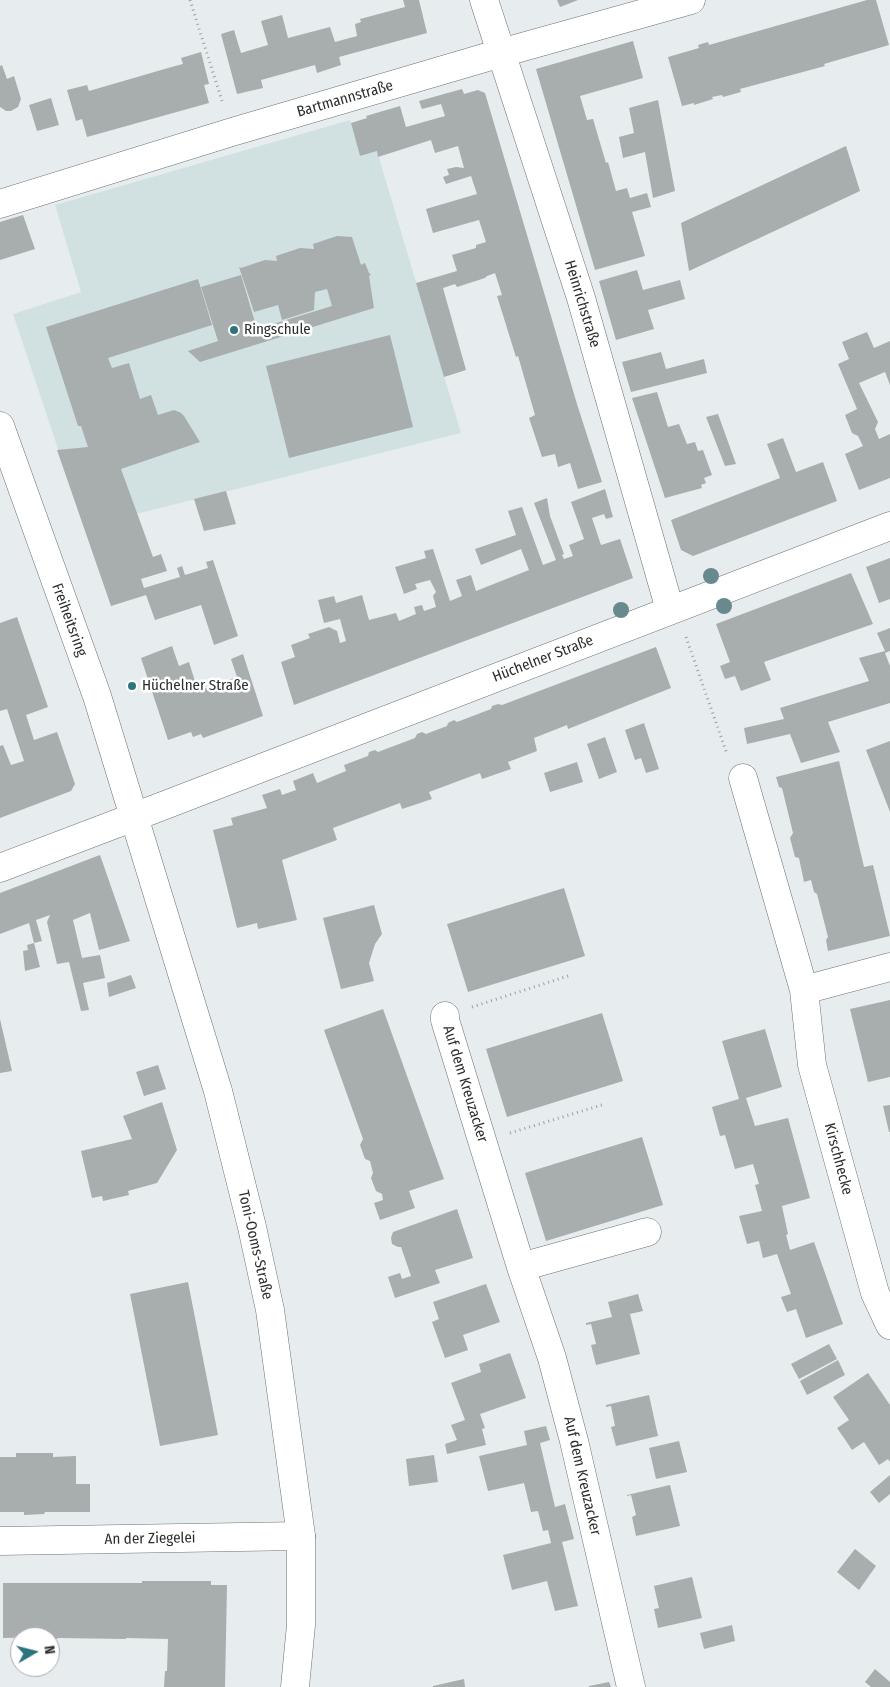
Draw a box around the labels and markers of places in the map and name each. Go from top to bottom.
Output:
place label: Ringschule [244,321,311,339]
marker: Ringschule [228,324,240,336]
place label: Hüchelner Straße [142,677,249,695]
marker: Hüchelner Straße [126,680,138,692]

